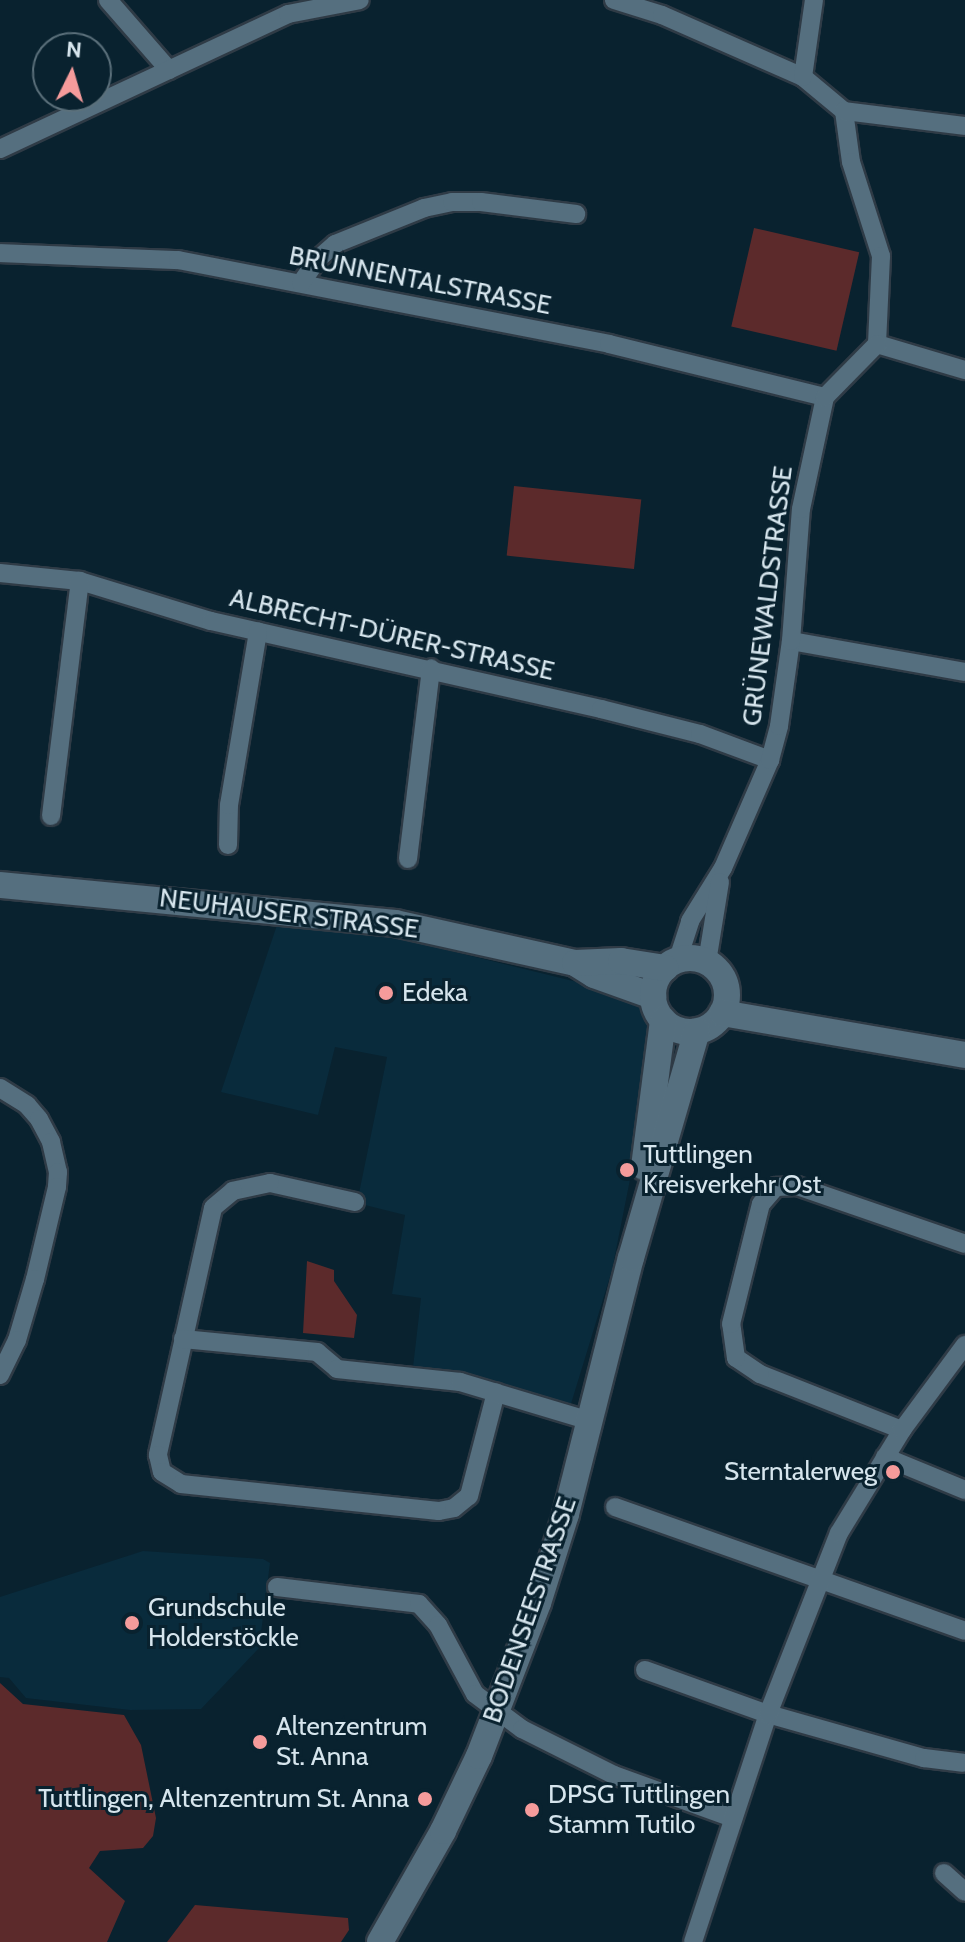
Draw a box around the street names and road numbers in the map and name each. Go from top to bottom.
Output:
street label: BRUNNENTALSTRASSE [286,240,554,322]
street label: GRÜNEWALDSTRASSE [737,464,799,728]
street label: ALBRECHT-DÜRER-STRASSE [227,582,557,688]
street label: NEUHAUSER STRASSE [158,883,420,945]
street label: BODENSEESTRASSE [477,1493,583,1727]

